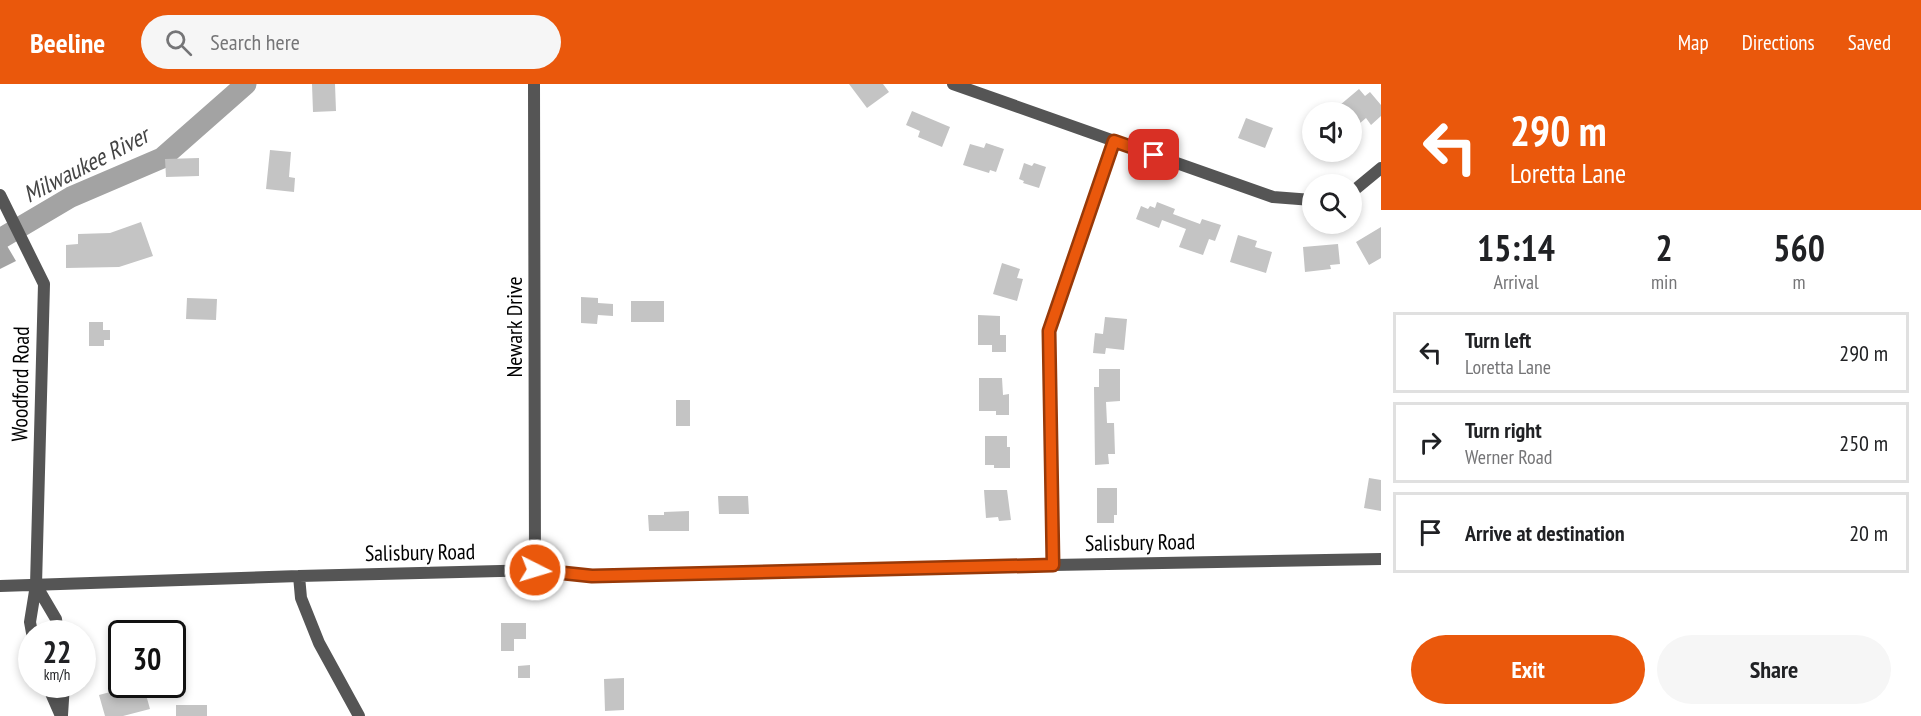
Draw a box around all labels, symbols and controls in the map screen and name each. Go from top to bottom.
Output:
search box [141,15,561,69]
text: Beeline [30,24,105,61]
icon: search [162,26,195,59]
text: Search here [210,28,300,56]
text: Map [1678,29,1709,56]
text: Directions [1742,29,1815,56]
text: Saved [1848,29,1891,56]
map controls [1302,102,1362,234]
button: sound [1302,102,1362,162]
text: 290 m [1510,103,1607,158]
icon: left [1411,108,1489,186]
water label: Milwaukee River [18,118,157,209]
pin [1128,129,1179,180]
icon: arrive [1137,138,1170,171]
text: Loretta Lane [1510,156,1626,190]
button: search [1302,174,1362,234]
text: 15:14 [1477,224,1555,271]
text: 2 [1655,224,1673,271]
text: 560 [1773,224,1825,271]
text: Arrival [1493,269,1539,295]
text: min [1651,269,1677,295]
text: m [1793,269,1806,295]
street label: Newark Drive [500,276,528,378]
street label: Woodford Road [5,326,35,442]
text: Turn left [1465,326,1531,354]
icon: left [1414,336,1447,369]
text: 290 m [1839,339,1888,367]
text: Loretta Lane [1465,354,1551,380]
text: Turn right [1465,416,1542,444]
icon: right [1414,426,1447,459]
text: 250 m [1839,429,1888,457]
text: Werner Road [1465,444,1552,470]
icon: arrive [1414,516,1447,549]
text: Arrive at destination [1465,519,1625,547]
text: 20 m [1849,519,1888,547]
street label: Salisbury Road [1085,527,1195,557]
street label: Salisbury Road [365,537,475,567]
position arrow [503,538,567,602]
speed limit sign: 30 [108,620,186,698]
text: 22 [43,632,71,671]
button: Exit [1411,635,1645,704]
button: Share [1657,635,1891,704]
text: km/h [44,665,70,684]

